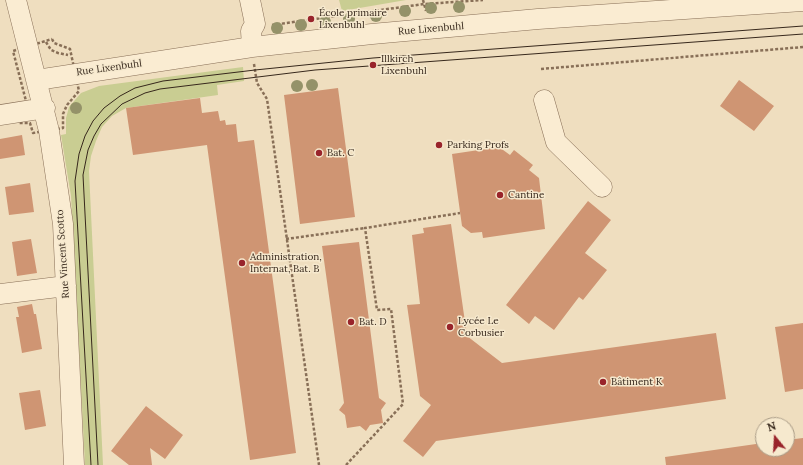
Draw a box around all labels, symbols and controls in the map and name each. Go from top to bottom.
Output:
place label: École primaire Lixenbuhl [319,7,387,30]
marker: École primaire Lixenbuhl [306,14,316,24]
street label: Rue Lixenbuhl [398,20,464,38]
place label: Illkirch Lixenbuhl [381,53,427,76]
street label: Rue Lixenbuhl [75,57,143,79]
marker: Illkirch Lixenbuhl [368,60,378,70]
place label: Parking Profs [447,139,509,151]
marker: Parking Profs [434,140,444,150]
place label: Bat. C [327,147,354,159]
marker: Bat. C [314,148,324,158]
place label: Cantine [508,189,544,201]
marker: Cantine [495,190,505,200]
street label: Rue Vincent Scotto [54,209,72,299]
place label: Administration, Internat, Bat. B [250,251,322,274]
marker: Administration, Internat, Bat. B [237,258,247,268]
place label: Lycée Le Corbusier [458,315,504,338]
place label: Bat. D [359,316,387,328]
marker: Bat. D [346,317,356,327]
marker: Lycée Le Corbusier [445,322,455,332]
place label: Bâtiment K [611,376,663,388]
marker: Bâtiment K [598,377,608,387]
north arrow [755,417,795,457]
text: N [765,419,778,435]

